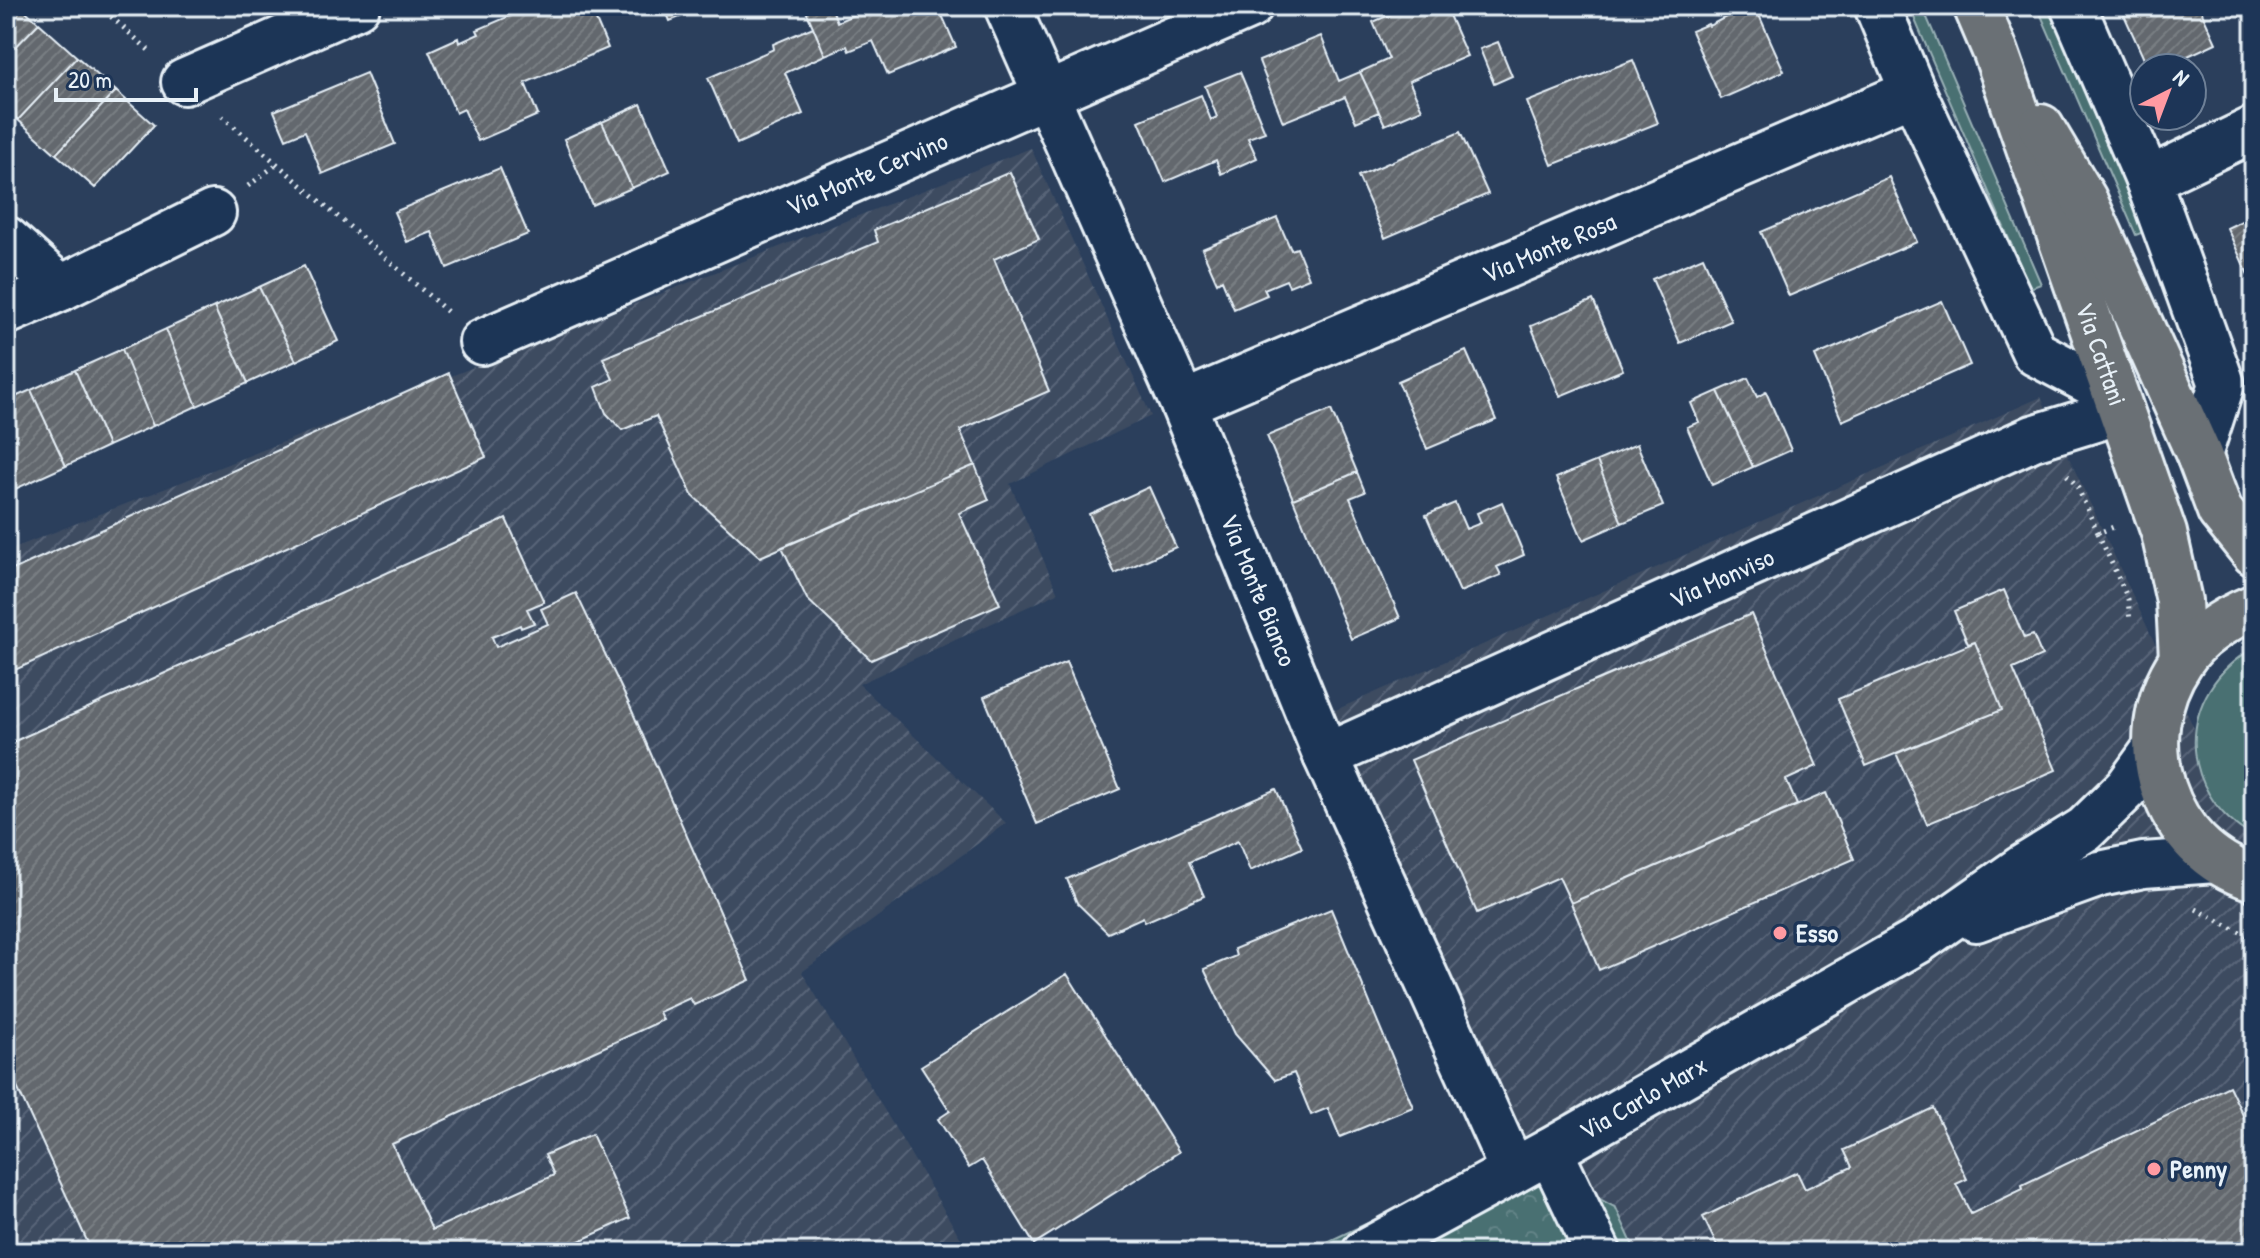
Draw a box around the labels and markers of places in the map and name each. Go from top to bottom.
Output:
place label: Esso [1796,915,1839,950]
marker: Esso [1771,924,1789,942]
place label: Penny [2170,1151,2227,1187]
marker: Penny [2145,1160,2163,1178]

